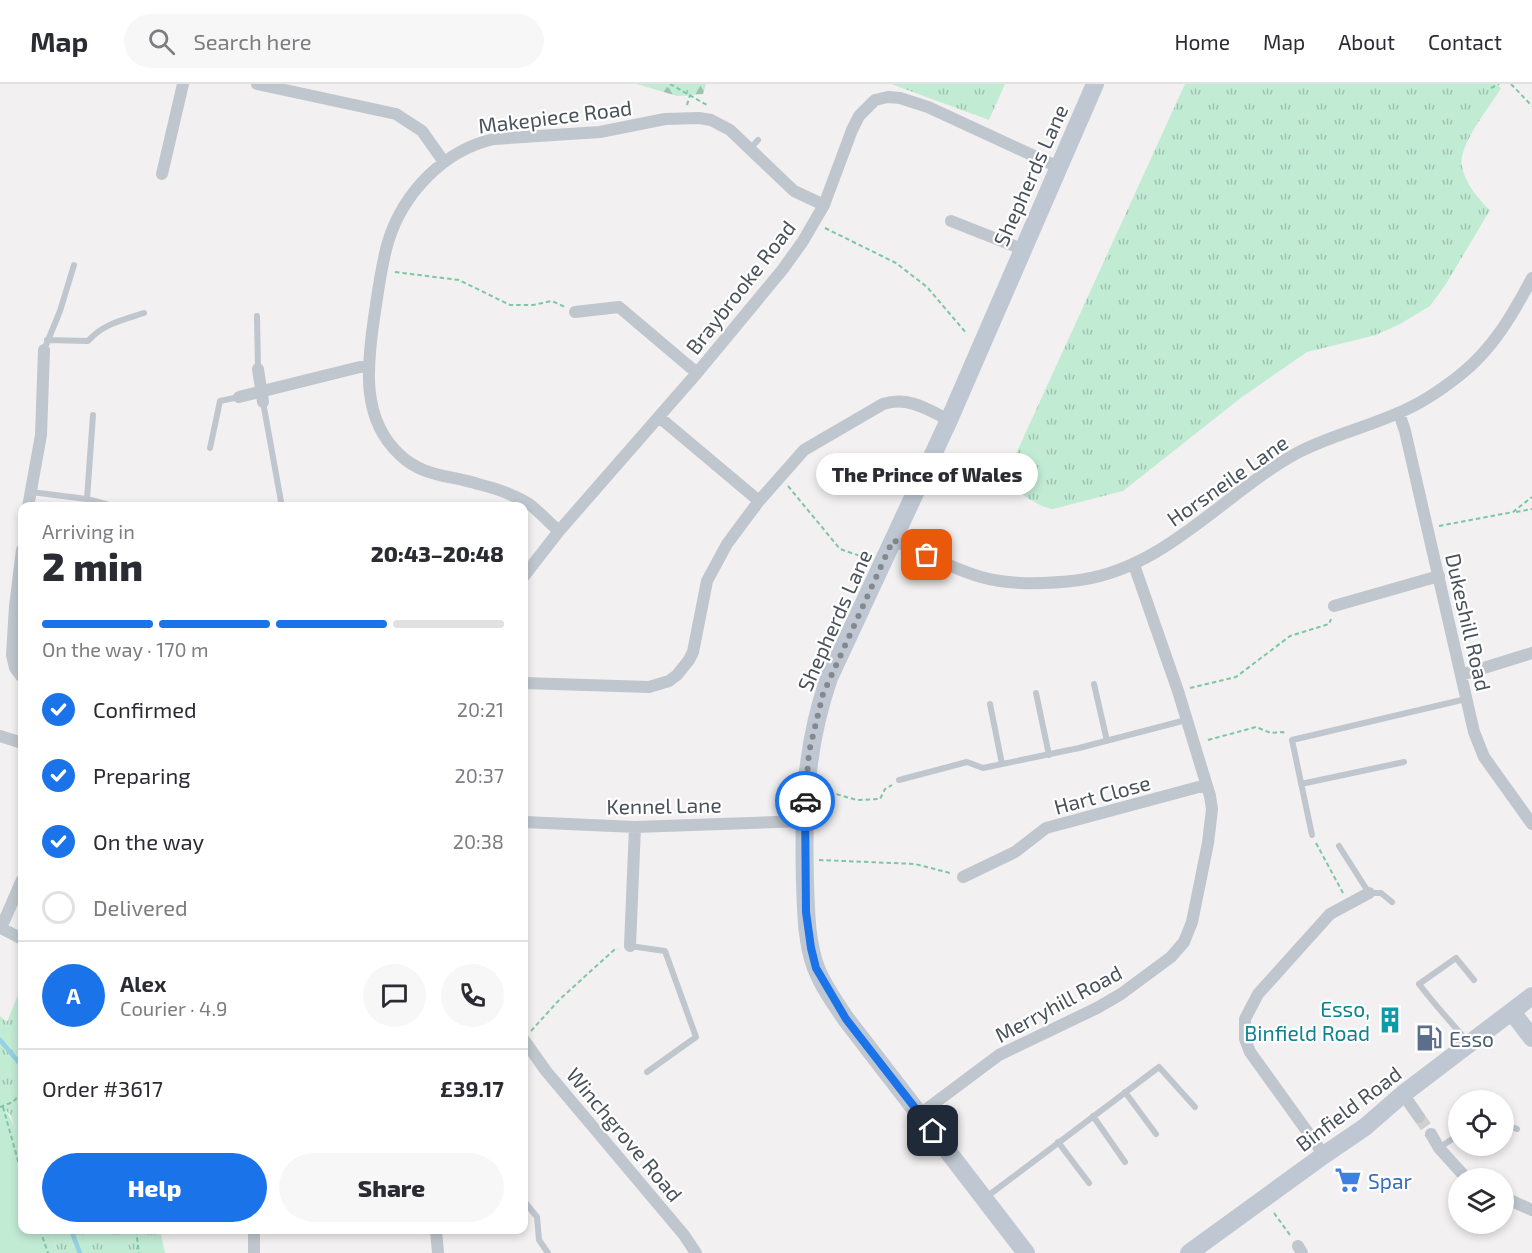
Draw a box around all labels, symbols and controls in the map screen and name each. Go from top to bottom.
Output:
search box [124,14,544,68]
text: Map [30,24,88,58]
icon: search [145,25,178,58]
text: Search here [193,28,312,54]
text: Home [1174,29,1230,54]
text: Map [1263,29,1305,54]
text: About [1338,29,1395,54]
text: Contact [1428,29,1502,54]
street label: Makepiece Road [477,94,633,138]
street label: Shepherds Lane [988,100,1072,250]
street label: Braybrooke Road [680,215,800,359]
street label: Horsneile Lane [1162,429,1292,531]
callout: The Prince of Wales [816,453,1038,495]
text: The Prince of Wales [832,462,1022,486]
text: Arriving in [42,519,135,543]
pin [901,529,952,580]
icon: bag [910,538,943,571]
text: 20:43–20:48 [371,540,504,566]
text: 2 min [42,542,143,589]
street label: Shepherds Lane [792,545,876,695]
street label: Dukeshill Road [1441,551,1497,693]
text: On the way · 170 m [42,637,209,661]
icon: check [42,693,75,726]
text: Confirmed [93,696,197,722]
text: 20:21 [457,697,504,721]
icon: check [42,759,75,792]
text: Preparing [93,762,191,788]
text: 20:37 [455,763,504,787]
street label: Hart Close [1051,769,1153,819]
courier [775,771,835,831]
icon: car [789,785,822,818]
street label: Kennel Lane [606,791,722,819]
icon: check [42,825,75,858]
text: On the way [93,828,204,854]
text: 20:38 [453,829,504,853]
text: Delivered [93,894,188,920]
street label: Merryhill Road [990,959,1126,1047]
button: chat [363,964,426,1027]
button: phone [441,964,504,1027]
text: Alex [120,970,166,996]
text: A [66,982,81,1008]
text: Courier · 4.9 [120,996,227,1020]
place label: Esso, Binfield Road [1244,996,1370,1045]
building icon: Esso, Binfield Road [1375,1005,1405,1035]
fuel station icon: Esso [1414,1023,1444,1053]
place label: Esso [1449,1026,1494,1051]
street label: Binfield Road [1290,1060,1406,1156]
street label: Winchgrove Road [562,1062,688,1206]
text: Order #3617 [42,1075,163,1101]
text: £39.17 [440,1075,504,1101]
map controls [1448,1090,1514,1234]
button: locate [1448,1090,1514,1156]
pin [907,1105,958,1156]
icon: home [916,1114,949,1147]
button: Help [42,1153,267,1222]
button: Share [279,1153,504,1222]
supermarket icon: Spar [1333,1165,1363,1195]
place label: Spar [1368,1168,1412,1193]
button: layers [1448,1168,1514,1234]

